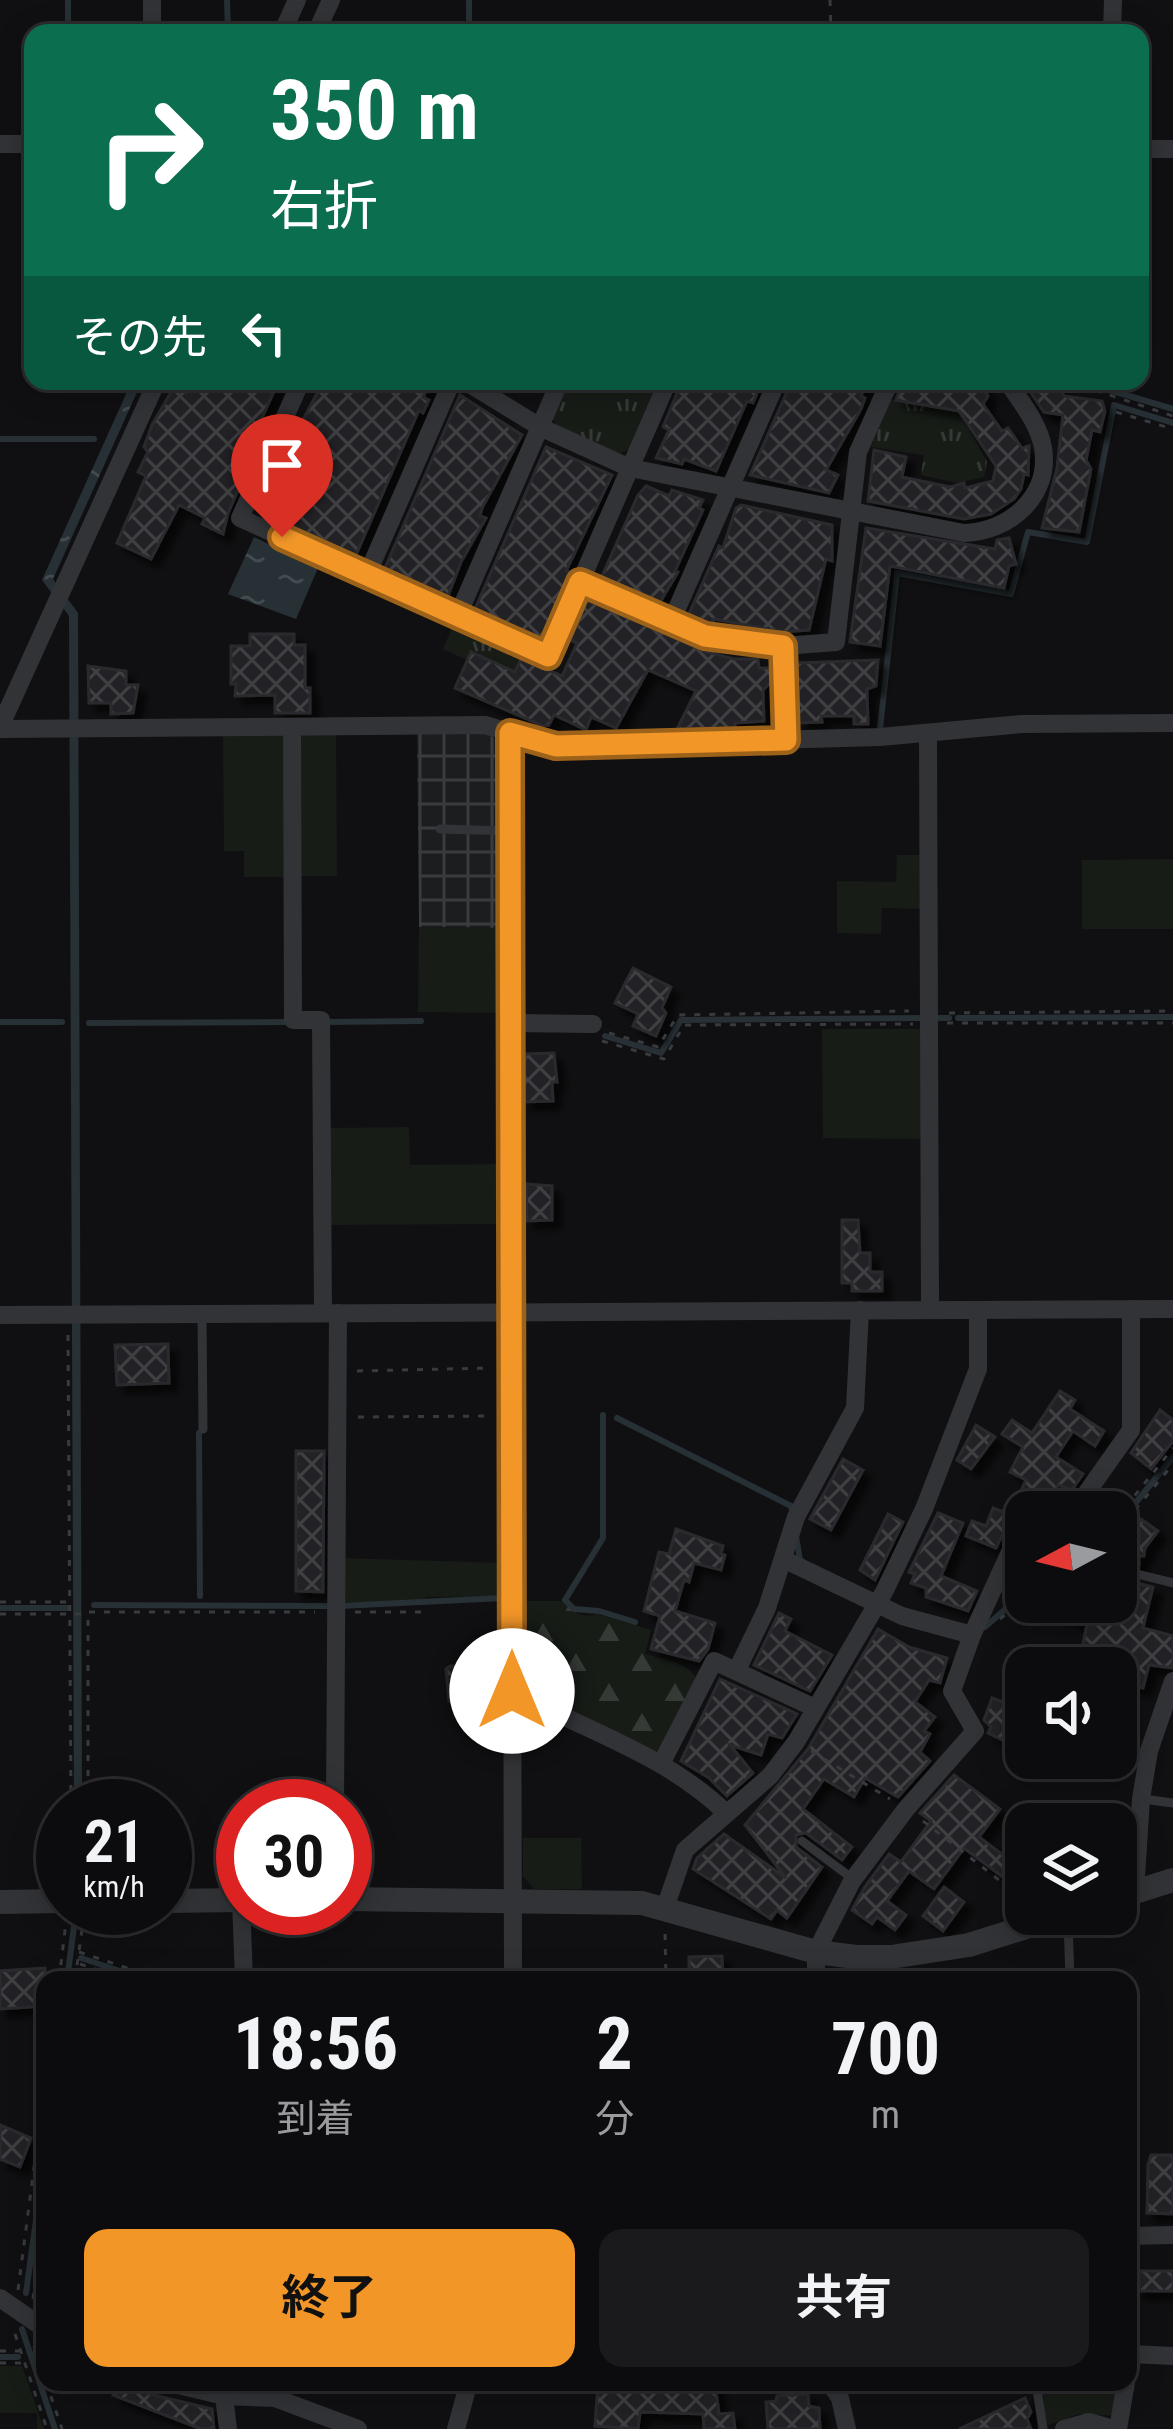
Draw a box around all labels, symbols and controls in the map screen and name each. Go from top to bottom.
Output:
text: 350 m [270,61,479,160]
icon: right [72,72,228,228]
text: 右折 [270,175,378,238]
icon: left [231,300,297,366]
text: その先 [72,311,207,364]
pin [231,414,333,537]
icon: arrive [249,432,315,498]
north arrow [1005,1491,1137,1623]
map controls [1005,1491,1137,1935]
position arrow [449,1628,575,1754]
button: sound [1005,1647,1137,1779]
speed limit sign: 30 [216,1779,372,1935]
button: layers [1005,1803,1137,1935]
text: 21 [84,1806,144,1877]
text: km/h [83,1869,145,1904]
text: 18:56 [233,2002,398,2087]
text: 2 [596,2002,633,2087]
text: 700 [831,2007,940,2092]
text: m [871,2092,900,2138]
text: 到着 [277,2096,355,2142]
text: 分 [595,2096,634,2142]
button: 終了 [84,2229,575,2367]
button: 共有 [599,2229,1089,2367]

